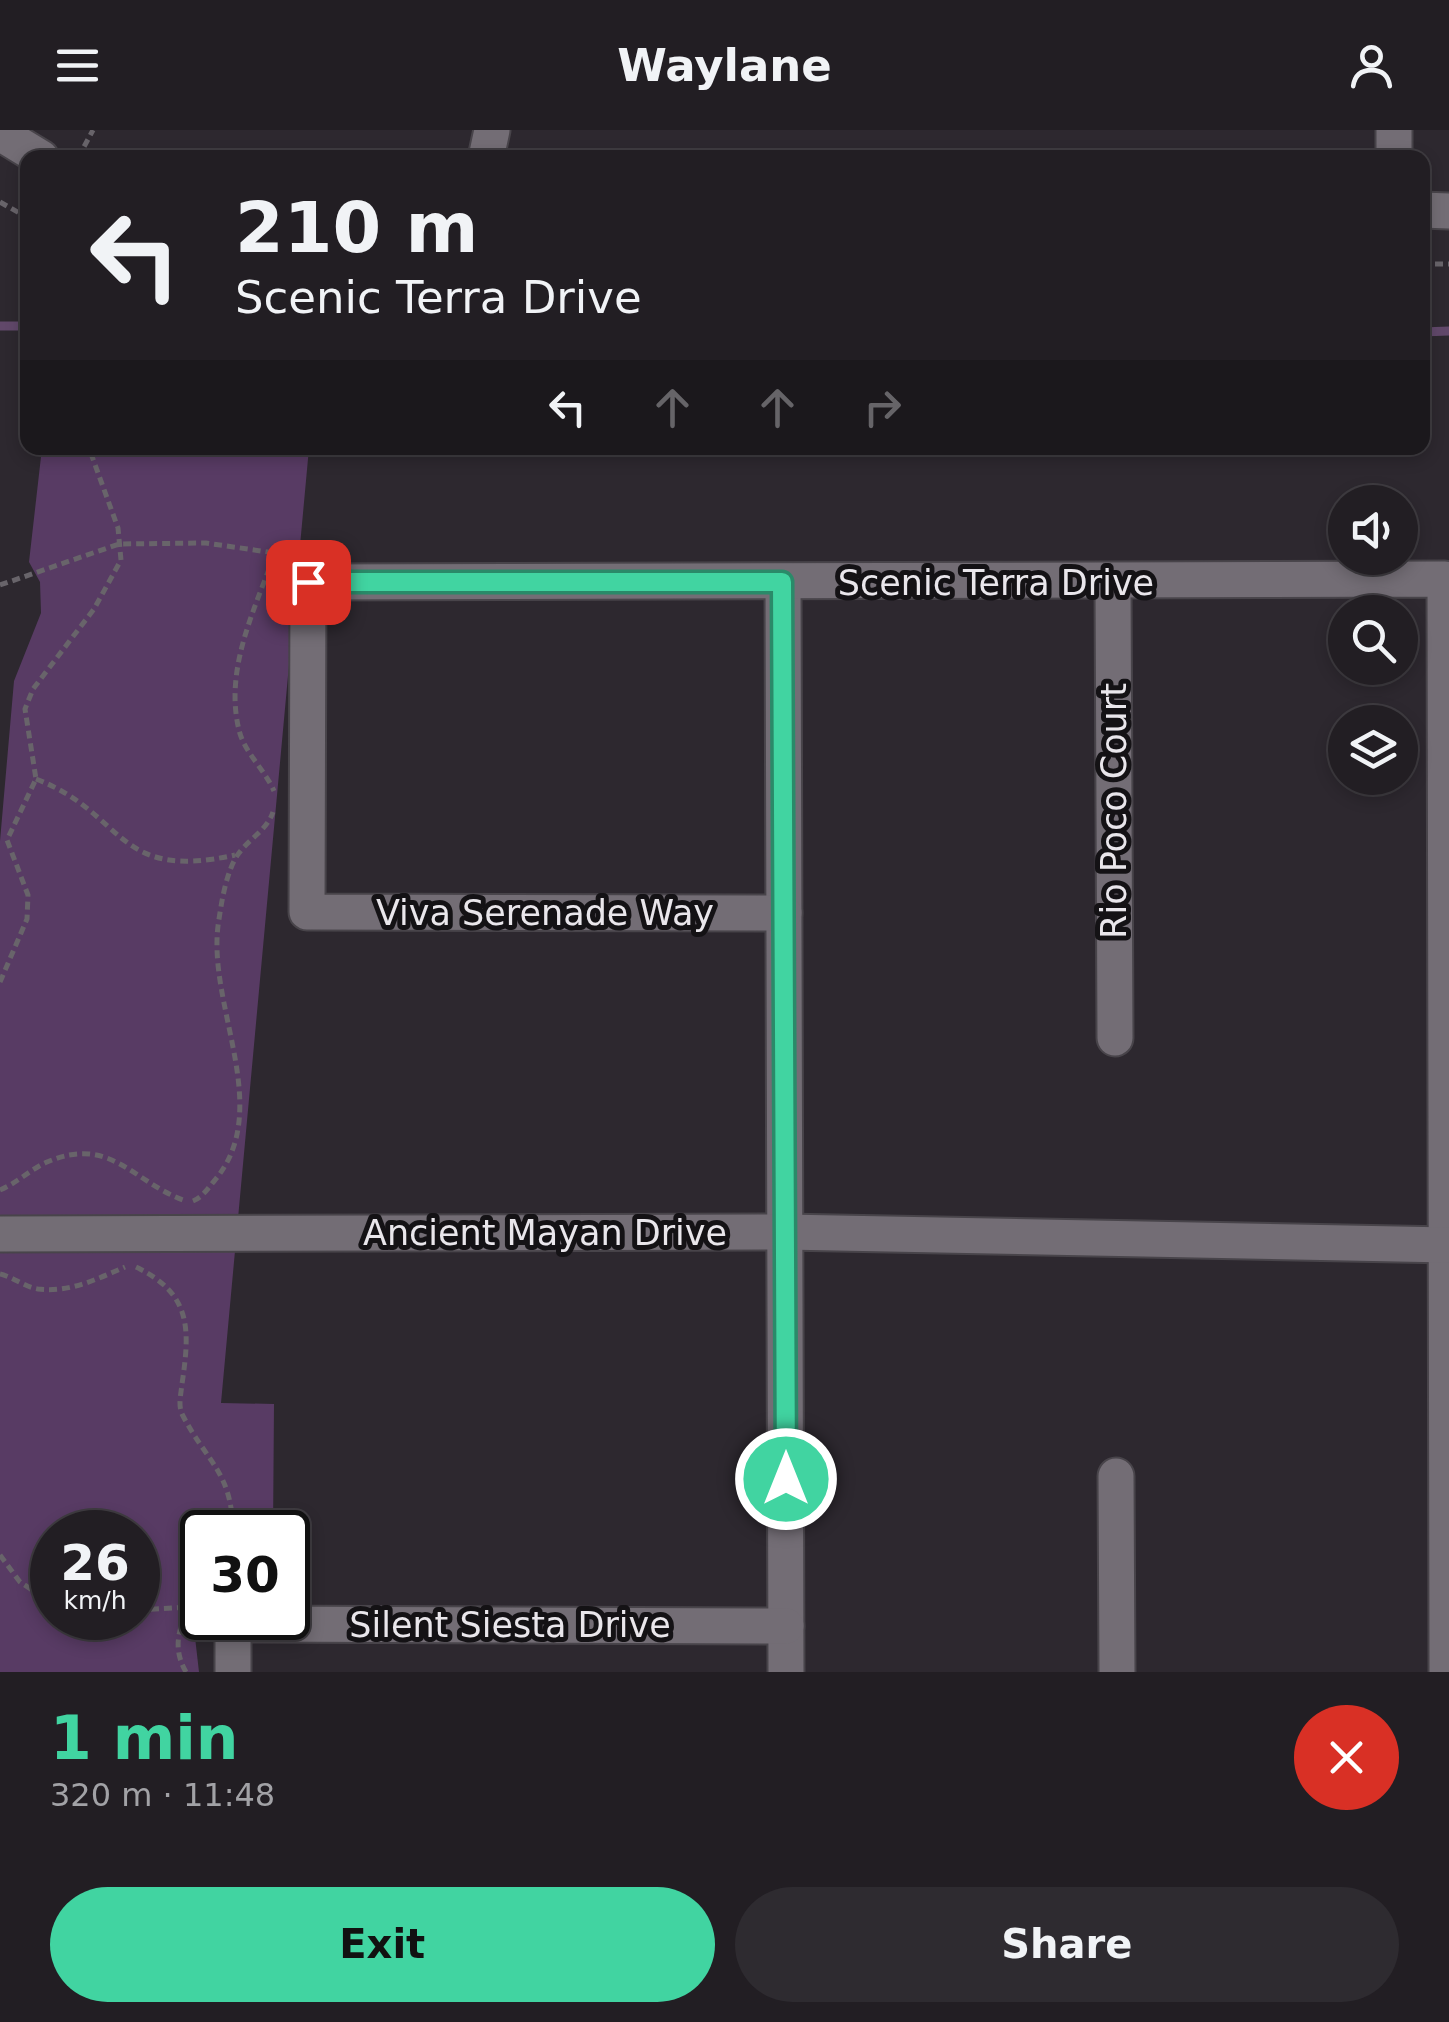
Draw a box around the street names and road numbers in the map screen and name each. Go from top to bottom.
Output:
street label: Scenic Terra Drive [838,563,1154,603]
street label: Rio Poco Court [1094,683,1134,939]
street label: Viva Serenade Way [376,893,714,933]
street label: Ancient Mayan Drive [363,1213,727,1253]
street label: Silent Siesta Drive [349,1605,671,1645]

